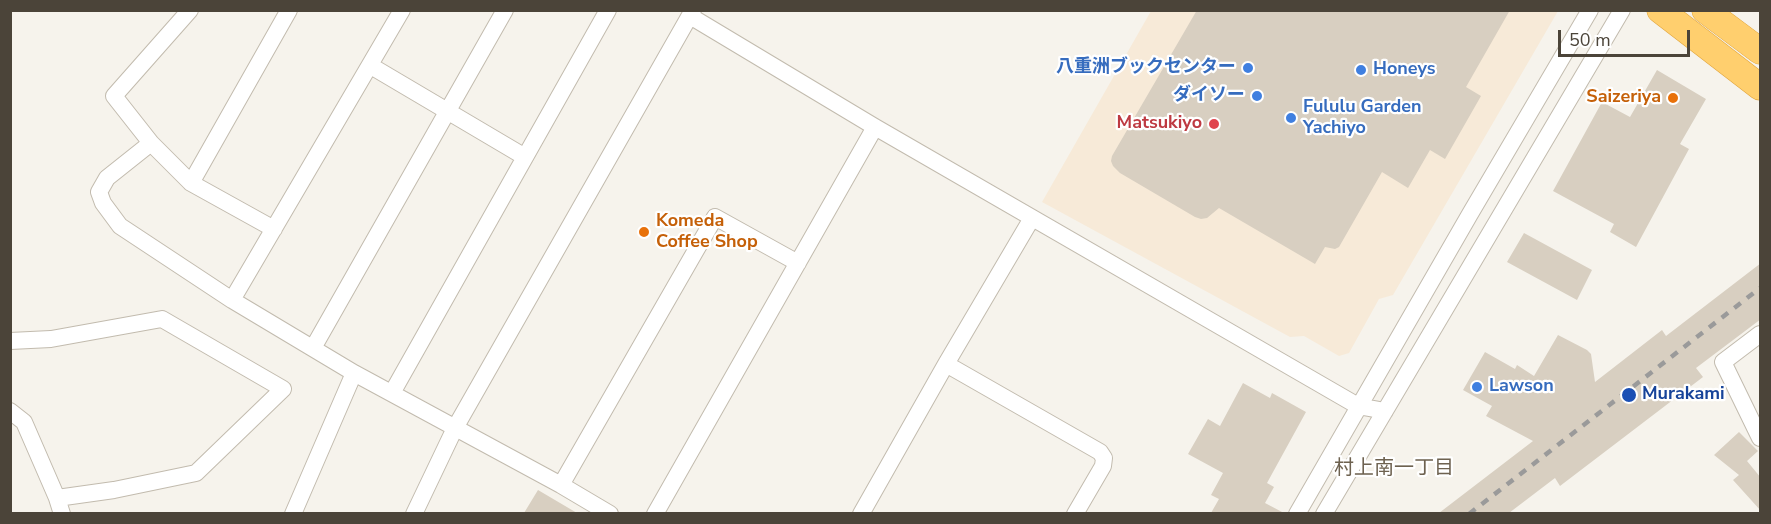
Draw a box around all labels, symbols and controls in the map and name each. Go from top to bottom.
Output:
scale bar [1561,18,1693,56]
text: 50 m [1569,28,1611,52]
place label: 八重洲ブックセンター [1056,57,1236,79]
place label: Honeys [1373,59,1435,81]
marker: 八重洲ブックセンター [1241,61,1255,75]
marker: Honeys [1354,63,1368,77]
place label: ダイソー [1173,85,1245,107]
place label: Saizeriya [1586,87,1661,109]
marker: ダイソー [1250,89,1264,103]
marker: Saizeriya [1666,91,1680,105]
place label: Fululu Garden Yachiyo [1303,97,1422,140]
marker: Fululu Garden Yachiyo [1284,111,1298,125]
place label: Matsukiyo [1117,113,1202,135]
marker: Matsukiyo [1207,117,1221,131]
place label: Komeda Coffee Shop [656,211,758,254]
marker: Komeda Coffee Shop [637,225,651,239]
place label: Lawson [1489,376,1554,398]
marker: Lawson [1470,380,1484,394]
place label: Murakami [1642,384,1725,406]
marker: Murakami [1620,386,1638,404]
district label: 村上南一丁目 [1334,457,1454,481]

